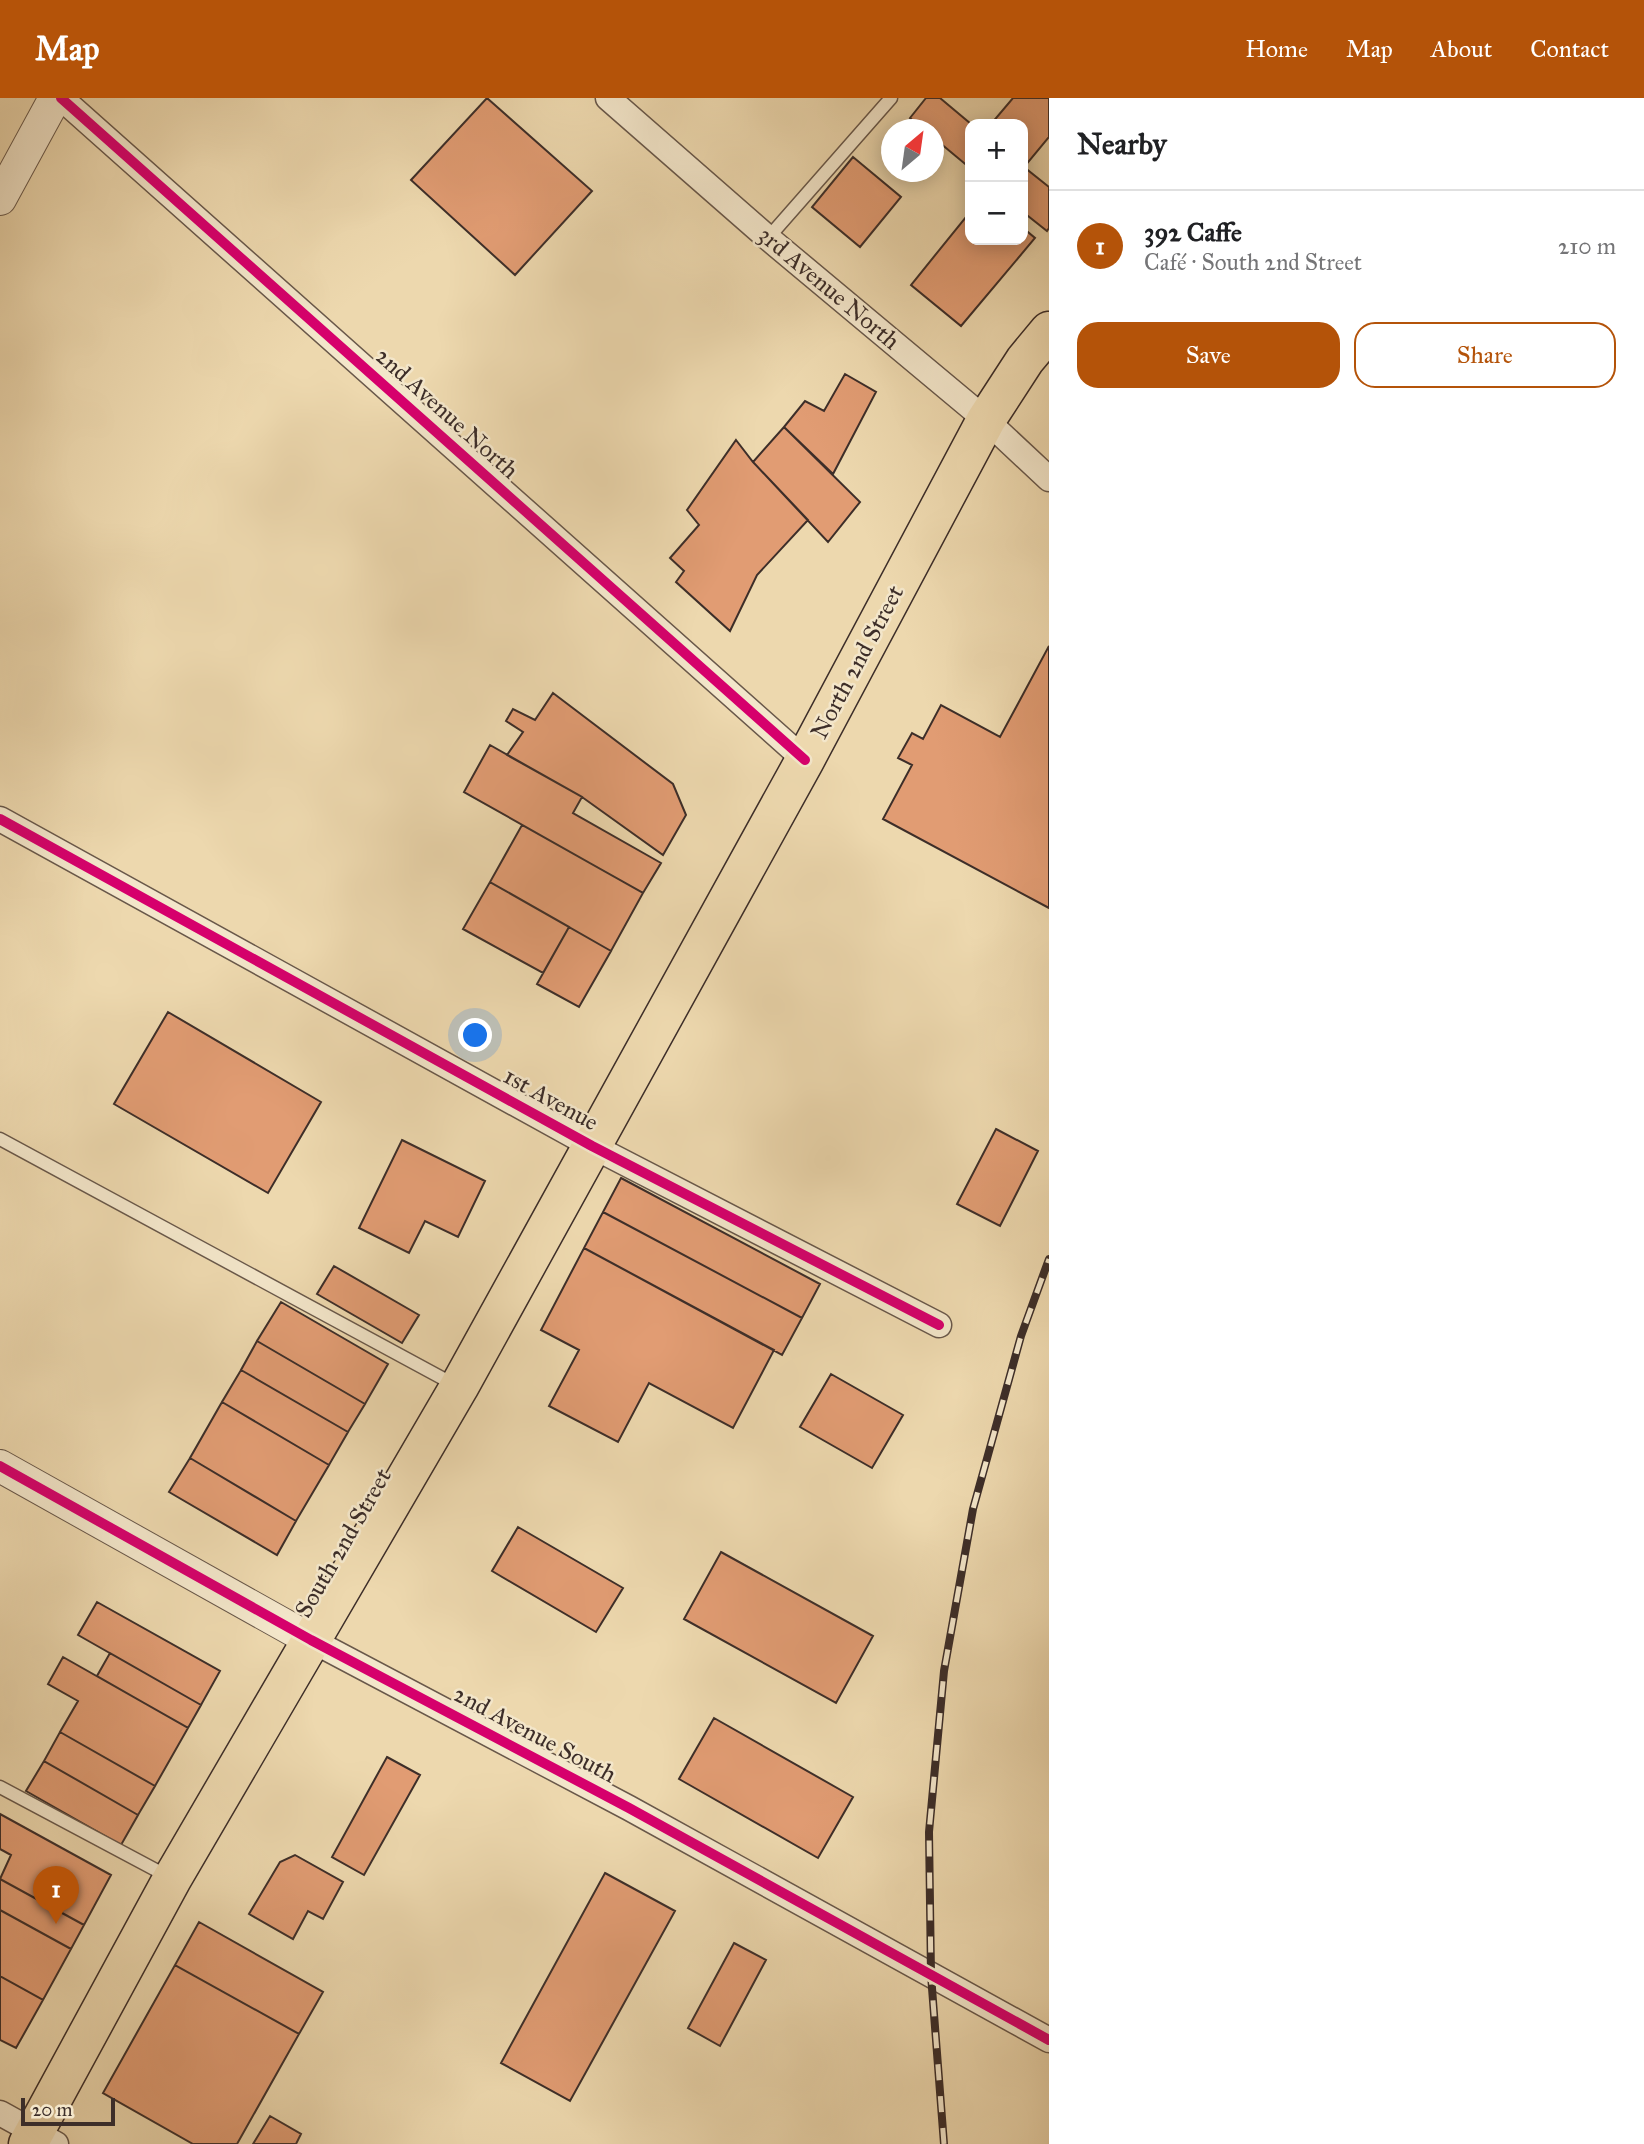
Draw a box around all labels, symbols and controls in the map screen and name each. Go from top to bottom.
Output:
text: Map [35,29,99,69]
text: Home [1245,34,1308,64]
text: Map [1346,34,1393,64]
text: About [1431,34,1492,64]
text: Contact [1530,34,1609,64]
north arrow [881,119,944,182]
map controls [965,119,1028,245]
button: + [965,119,1028,182]
text: Nearby [1077,126,1167,162]
button: − [965,182,1028,245]
text: 392 Caffe [1144,216,1242,248]
street label: 3rd Avenue North [752,220,906,356]
text: 1 [1095,232,1105,260]
text: 210 m [1558,232,1616,260]
text: Café · South 2nd Street [1144,248,1362,276]
button: Save [1077,322,1340,388]
button: Share [1354,322,1616,388]
street label: 2nd Avenue North [369,341,525,485]
street label: North 2nd Street [804,580,910,744]
your location [458,1018,492,1052]
street label: 1st Avenue [498,1061,604,1137]
street label: South 2nd Street [288,1463,398,1623]
street label: 2nd Avenue South [449,1679,621,1789]
pin: 1 [33,1866,79,1924]
scale bar [21,2095,116,2127]
text: 20 m [32,2098,73,2121]

